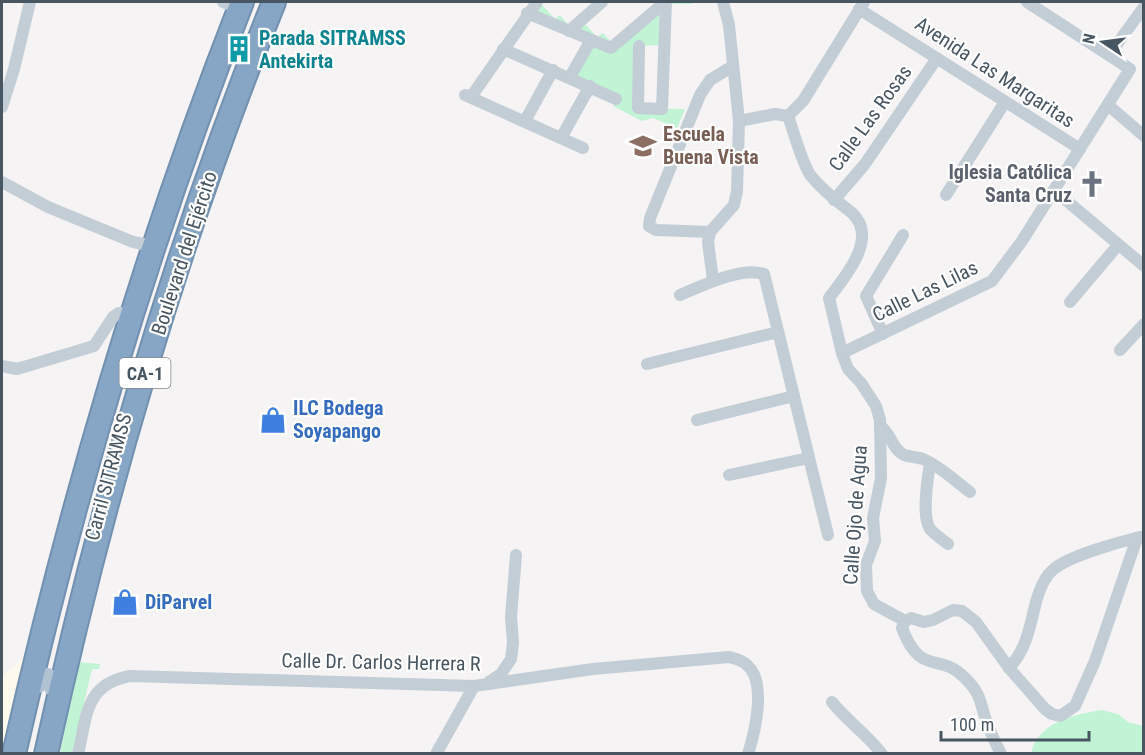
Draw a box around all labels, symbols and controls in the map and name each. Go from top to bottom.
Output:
street label: Avenida Las Margaritas [911,11,1079,133]
north arrow [1073,12,1133,72]
place label: Parada SITRAMSS Antekirta [259,26,406,73]
text: N [1079,32,1099,46]
building icon: Parada SITRAMSS Antekirta [224,34,254,64]
street label: Calle Las Rosas [823,60,917,176]
place label: Escuela Buena Vista [663,122,759,169]
school or university icon: Escuela Buena Vista [628,131,658,161]
place label: Iglesia Católica Santa Cruz [948,160,1072,207]
street label: Boulevard del Ejército [146,168,222,338]
church icon: Iglesia Católica Santa Cruz [1077,169,1107,199]
street label: Calle Las Lilas [868,255,982,327]
road number: CA-1 [120,358,170,388]
place label: ILC Bodega Soyapango [293,396,384,443]
shop icon: ILC Bodega Soyapango [258,405,288,435]
street label: Carril SITRAMSS [80,411,136,543]
street label: Calle Ojo de Agua [838,444,872,586]
shop icon: DiParvel [110,587,140,617]
place label: DiParvel [145,590,212,614]
street label: Calle Dr. Carlos Herrera R [281,648,481,676]
scale bar [941,704,1090,742]
text: 100 m [950,714,994,735]

